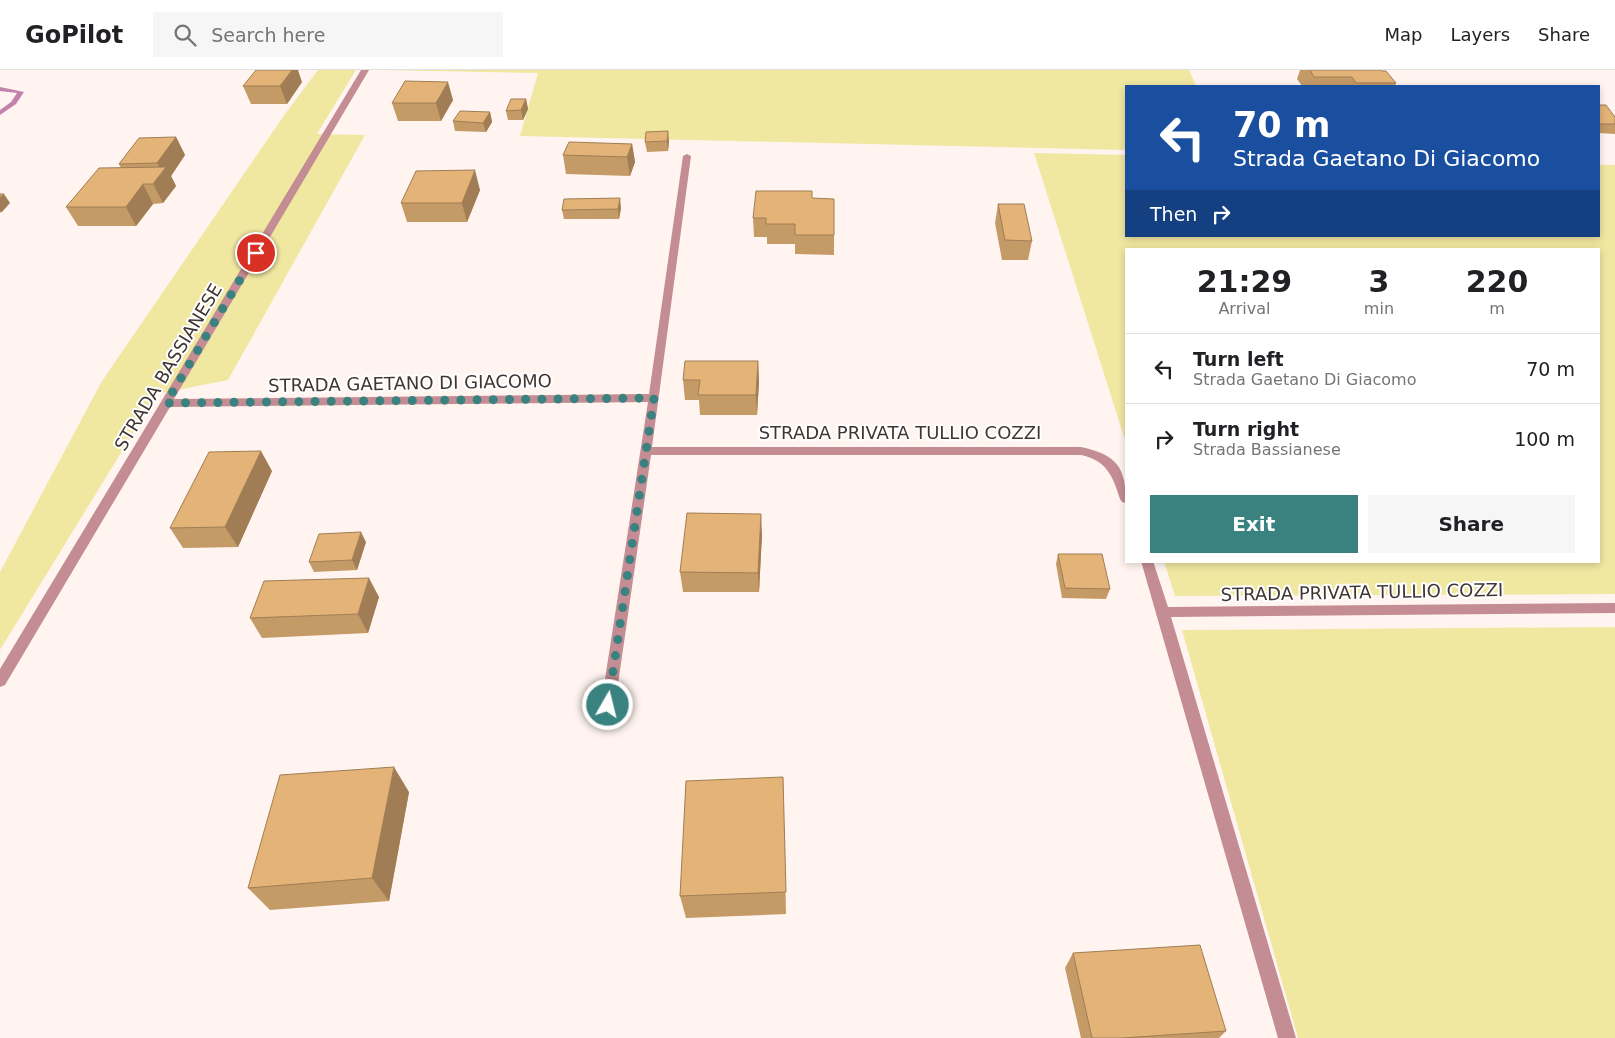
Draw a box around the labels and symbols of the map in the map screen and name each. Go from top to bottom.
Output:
pin [235,232,277,274]
street label: STRADA BASSIANESE [110,280,226,454]
street label: STRADA GAETANO DI GIACOMO [268,370,552,396]
street label: STRADA PRIVATA TULLIO COZZI [759,422,1041,443]
street label: STRADA PRIVATA TULLIO COZZI [1221,579,1503,605]
position arrow [581,678,633,730]

